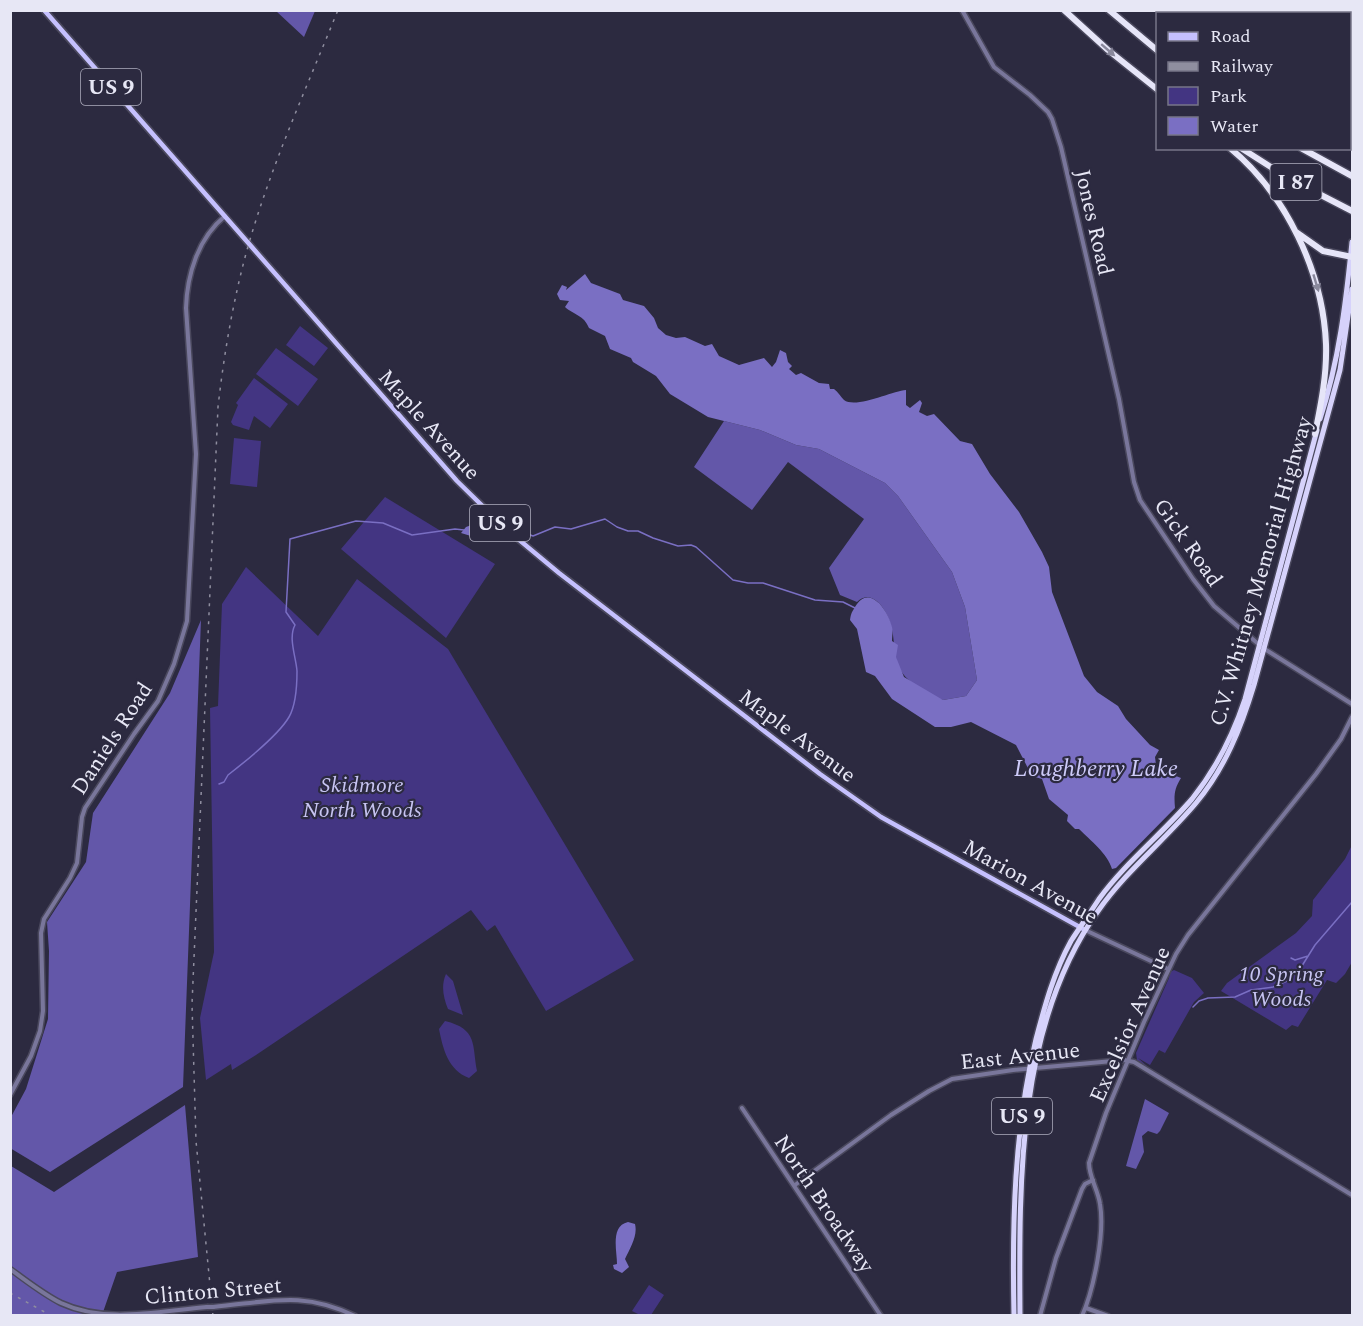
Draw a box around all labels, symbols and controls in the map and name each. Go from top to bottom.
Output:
legend [1156,12,1351,150]
text: Road [1210,23,1251,50]
one-way arrow [1100,43,1115,56]
text: Railway [1210,53,1274,80]
road number: US 9 [81,69,141,105]
text: Park [1210,83,1247,110]
text: Water [1210,113,1258,140]
road number: I 87 [1270,164,1322,200]
street label: Jones Road [1065,166,1122,279]
one-way arrow [1312,274,1321,292]
street label: Maple Avenue [370,362,488,488]
street label: C.V. Whitney Memorial Highway [1201,411,1322,730]
street label: Gick Road [1145,492,1230,594]
road number: US 9 [470,505,530,541]
street label: Daniels Road [63,676,161,802]
street label: Maple Avenue [731,681,863,791]
water label: Loughberry Lake [1014,751,1178,787]
park label: Skidmore North Woods [302,769,422,827]
street label: Marion Avenue [957,831,1104,933]
street label: Excelsior Avenue [1081,941,1180,1108]
park label: 10 Spring Woods [1239,958,1324,1016]
street label: East Avenue [959,1034,1082,1079]
road number: US 9 [992,1098,1052,1134]
street label: North Broadway [765,1128,883,1281]
street label: Clinton Street [143,1269,283,1314]

